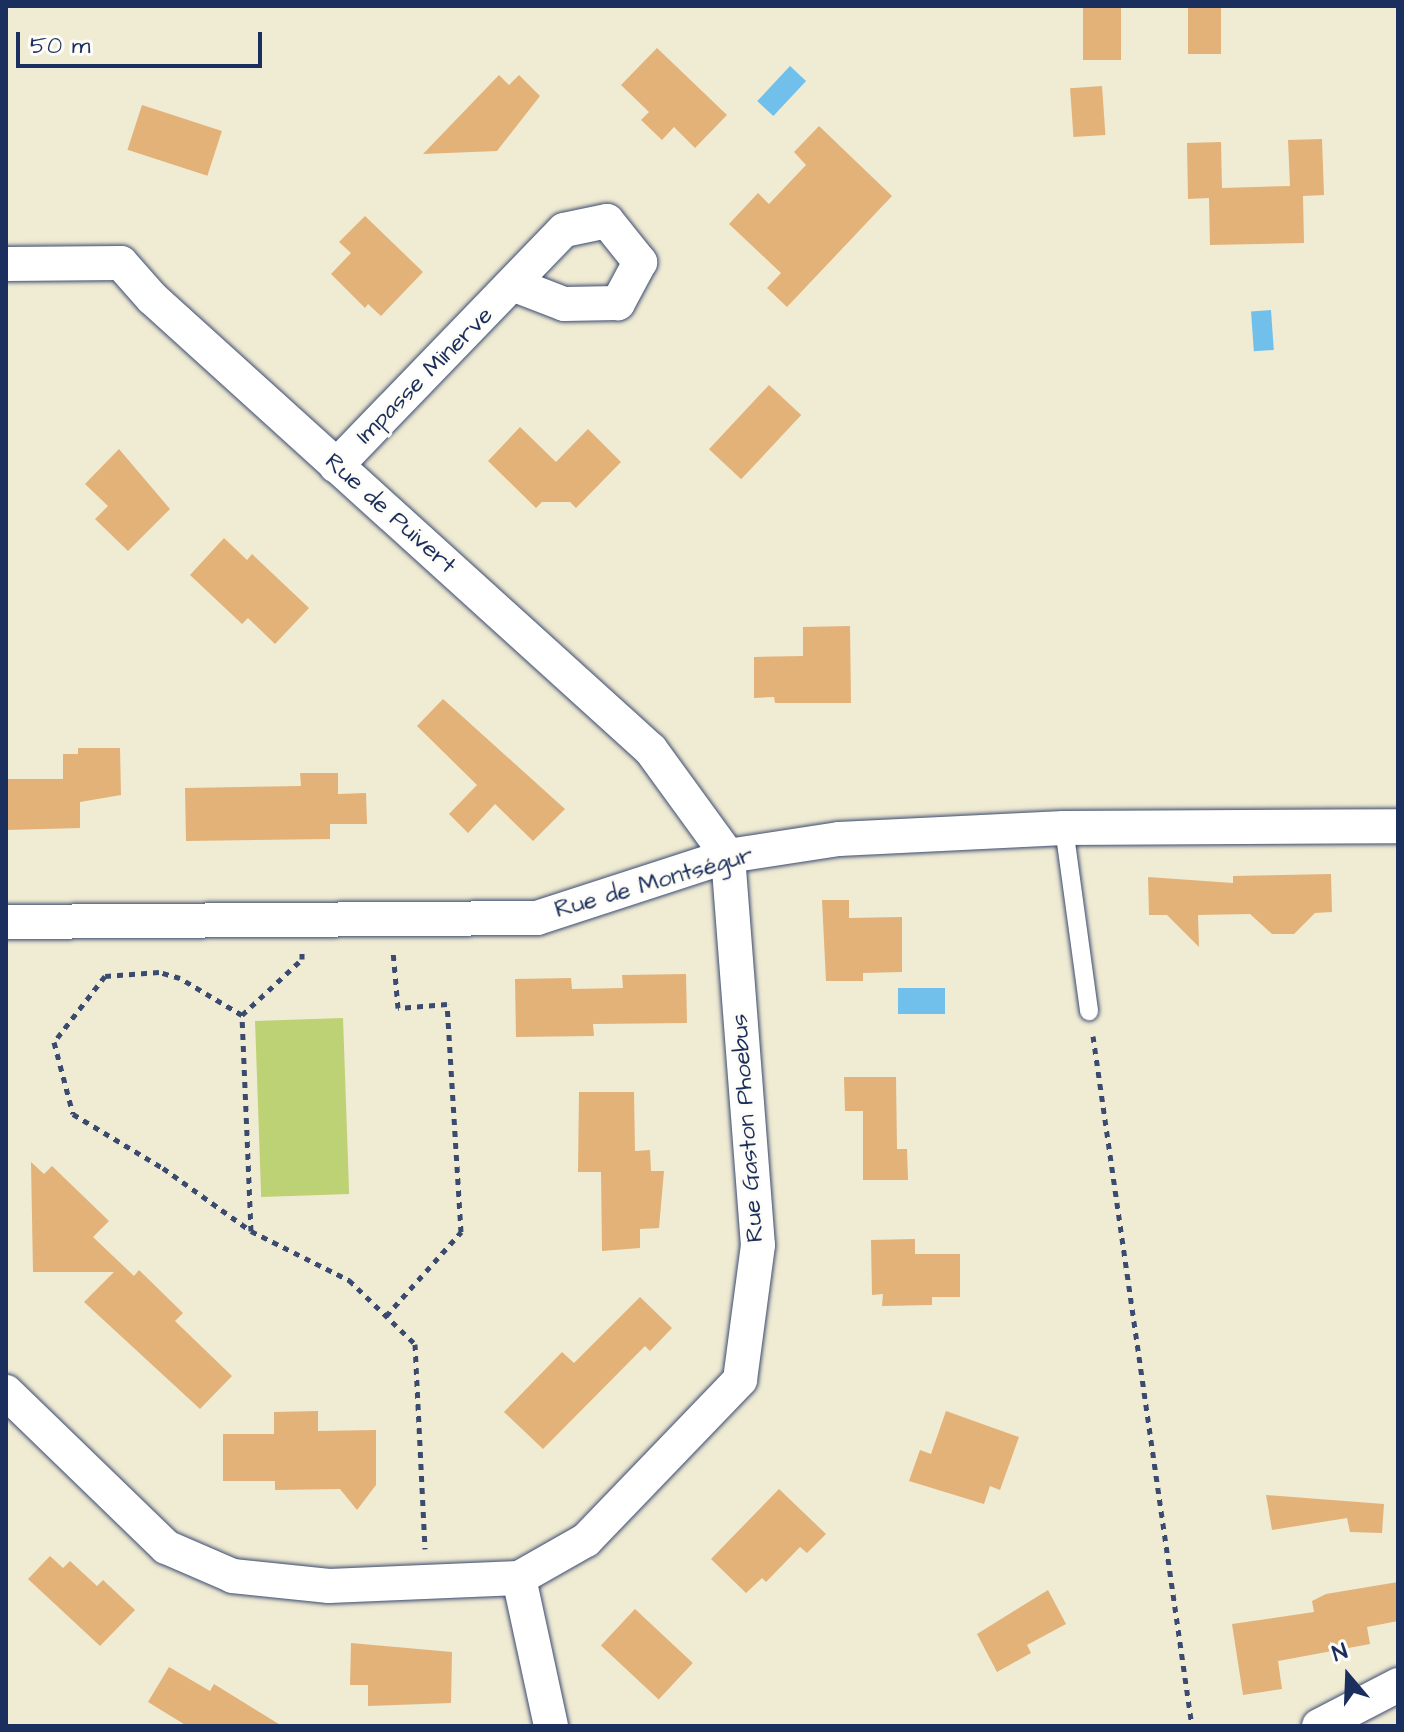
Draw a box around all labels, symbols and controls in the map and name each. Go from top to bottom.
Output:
scale bar [20,16,266,66]
text: 50 m [30,29,90,63]
street label: Impasse Minerve [351,302,499,450]
street label: Rue de Puivert [319,448,461,580]
street label: Rue de Montségur [552,841,756,925]
street label: Rue Gaston Phoebus [726,1013,770,1243]
north arrow [1308,1636,1388,1716]
text: N [1328,1636,1352,1670]

